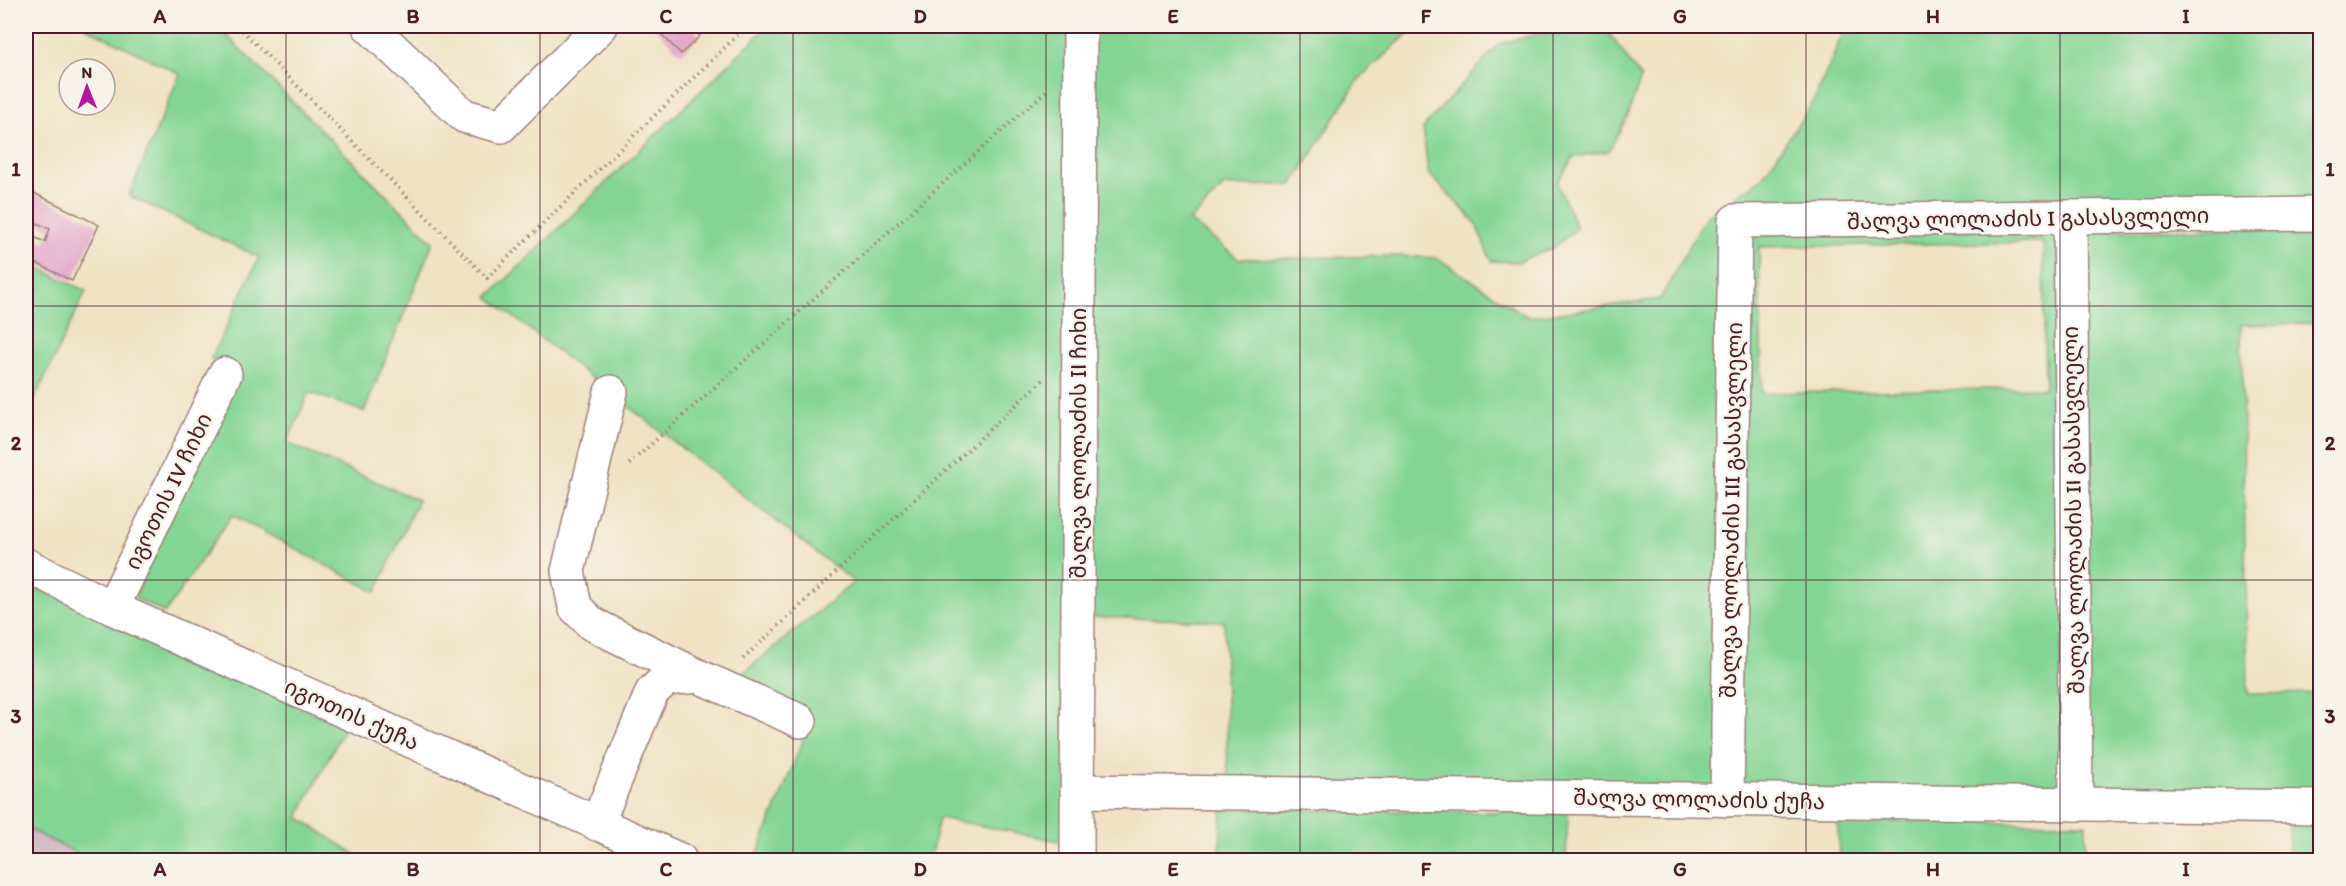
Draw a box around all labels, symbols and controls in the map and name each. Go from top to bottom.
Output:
text: A [153,4,167,28]
text: B [407,4,420,28]
text: C [660,4,673,28]
text: D [913,4,927,28]
text: E [1167,4,1179,28]
text: F [1421,4,1432,28]
text: G [1673,4,1687,28]
text: H [1926,4,1940,28]
text: I [2182,4,2190,28]
north arrow [57,57,117,117]
text: N [81,63,92,82]
text: 1 [11,157,21,181]
text: 1 [2325,157,2335,181]
street label: შალვა ლოლაძის I გასასვლელი [1847,202,2209,235]
street label: შალვა ლოლაძის II ჩიხი [1065,308,1092,578]
street label: შალვა ლოლაძის III გასასვლელი [1715,322,1748,698]
street label: შალვა ლოლაძის II გასასვლელი [2057,326,2090,694]
street label: იგოთის IV ჩიხი [119,409,218,574]
text: 2 [11,431,22,455]
text: 2 [2325,431,2336,455]
street label: იგოთის ქუჩა [280,673,423,756]
text: 3 [11,704,22,728]
text: 3 [2325,704,2336,728]
street label: შალვა ლოლაძის ქუჩა [1573,784,1825,815]
text: A [153,857,167,881]
text: B [407,857,420,881]
text: C [660,857,673,881]
text: D [913,857,927,881]
text: E [1167,857,1179,881]
text: F [1421,857,1432,881]
text: G [1673,857,1687,881]
text: H [1926,857,1940,881]
text: I [2182,857,2190,881]

